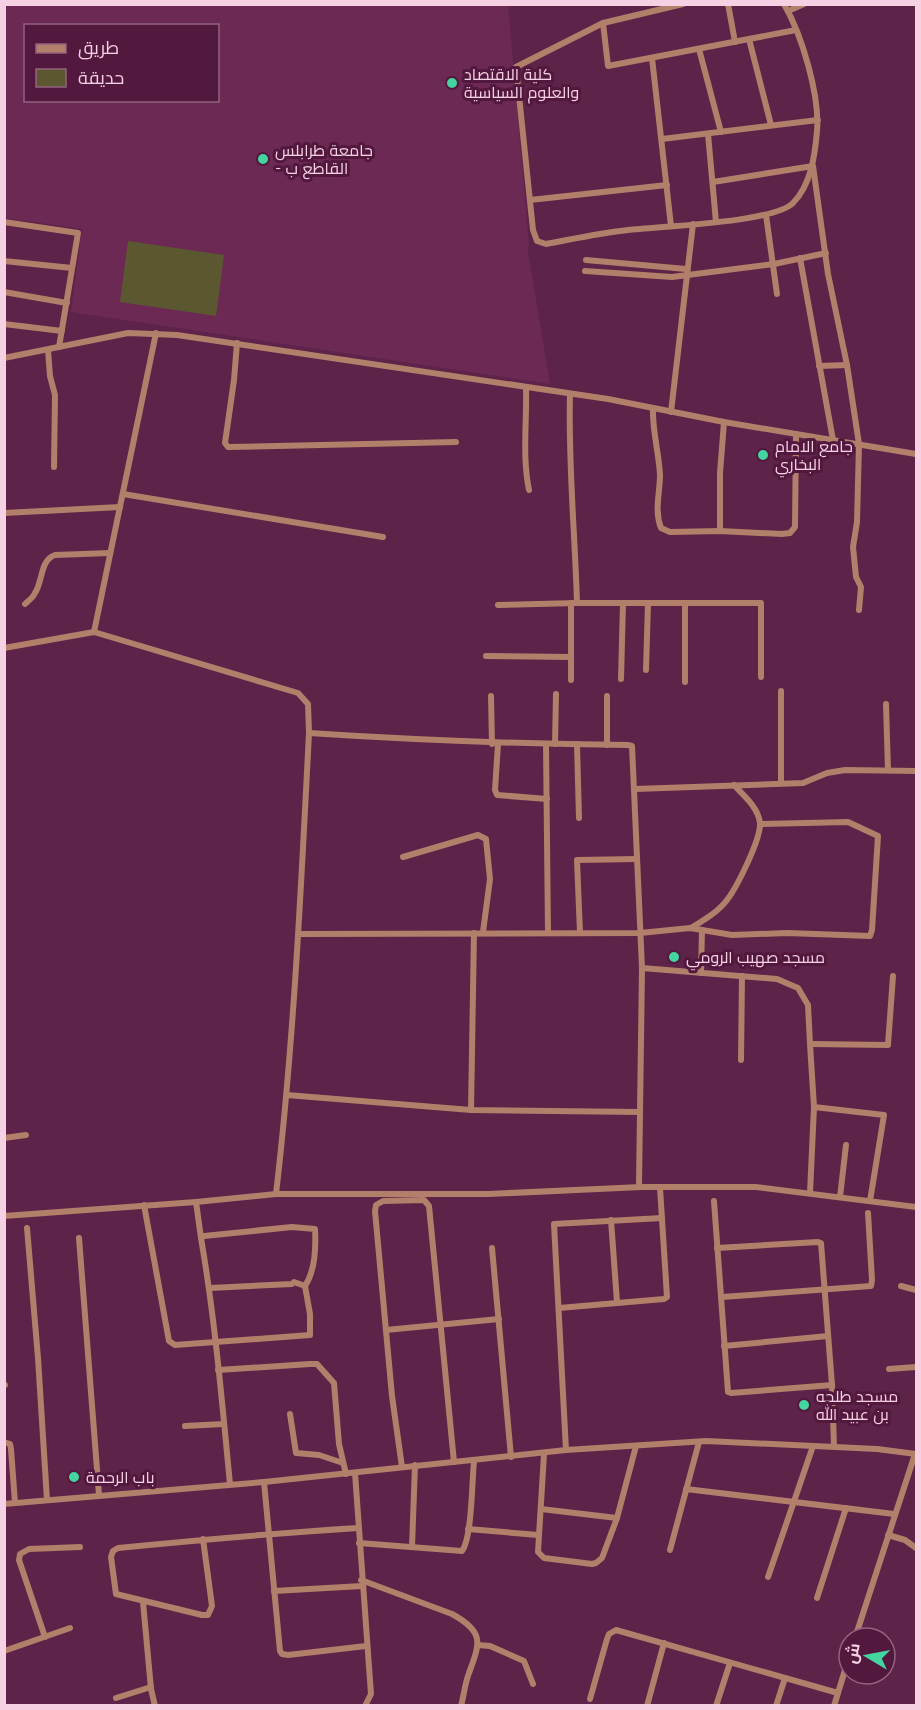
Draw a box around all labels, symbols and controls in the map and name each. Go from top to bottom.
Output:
legend [24,24,219,102]
text: طريق [78,36,119,60]
place label: كلية الاقتصاد والعلوم السياسية [464,64,579,104]
text: حديقة [78,66,124,89]
marker: كلية الاقتصاد والعلوم السياسية [445,76,459,90]
place label: جامعة طرابلس - القاطع ب [275,140,373,180]
marker: جامعة طرابلس - القاطع ب [256,152,270,166]
place label: جامع الامام البخاري [775,436,853,478]
marker: جامع الامام البخاري [756,448,770,462]
place label: مسجد صهيب الرومي [686,947,825,971]
marker: مسجد صهيب الرومي [667,950,681,964]
place label: مسجد طلحه بن عبيد الله [816,1386,898,1425]
marker: مسجد طلحه بن عبيد الله [797,1398,811,1412]
place label: باب الرحمة [86,1467,154,1487]
marker: باب الرحمة [67,1470,81,1484]
north arrow [837,1626,897,1686]
text: ش [841,1642,864,1665]

